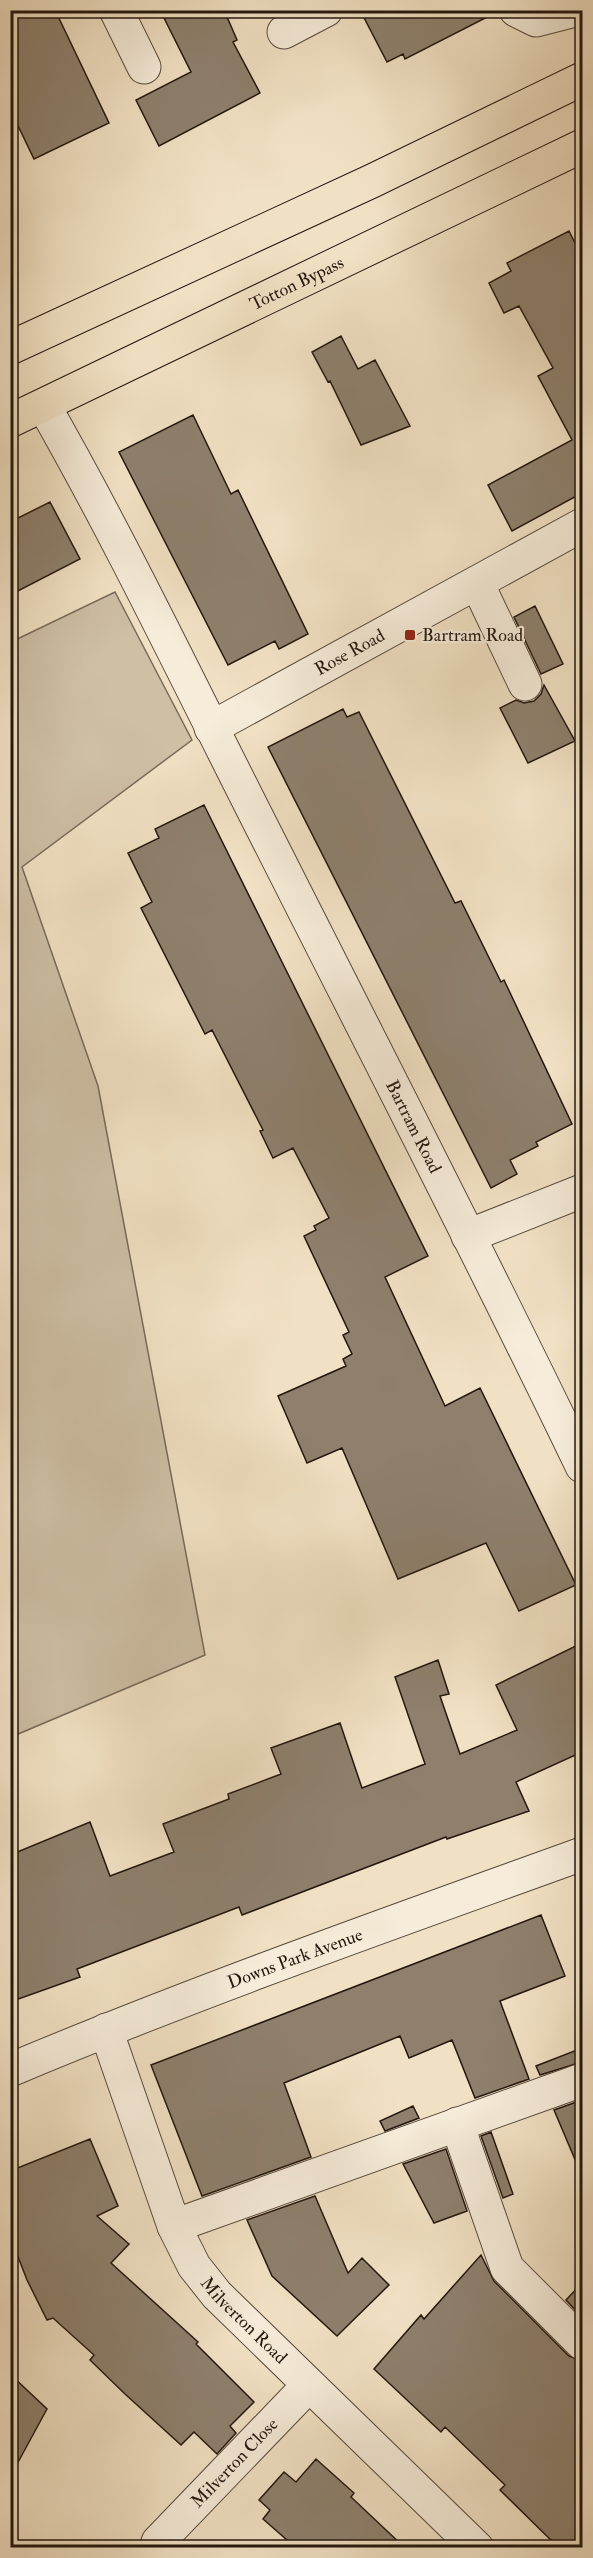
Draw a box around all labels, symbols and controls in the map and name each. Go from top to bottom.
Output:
street label: Totton Bypass [246,251,347,316]
street label: Rose Road [311,624,389,681]
place label: Bartram Road [422,624,523,647]
marker: Bartram Road [403,628,417,642]
street label: Bartram Road [381,1076,447,1177]
street label: Downs Park Avenue [224,1923,366,1994]
street label: Milverton Road [195,2272,292,2369]
street label: Milverton Close [186,2413,283,2513]

